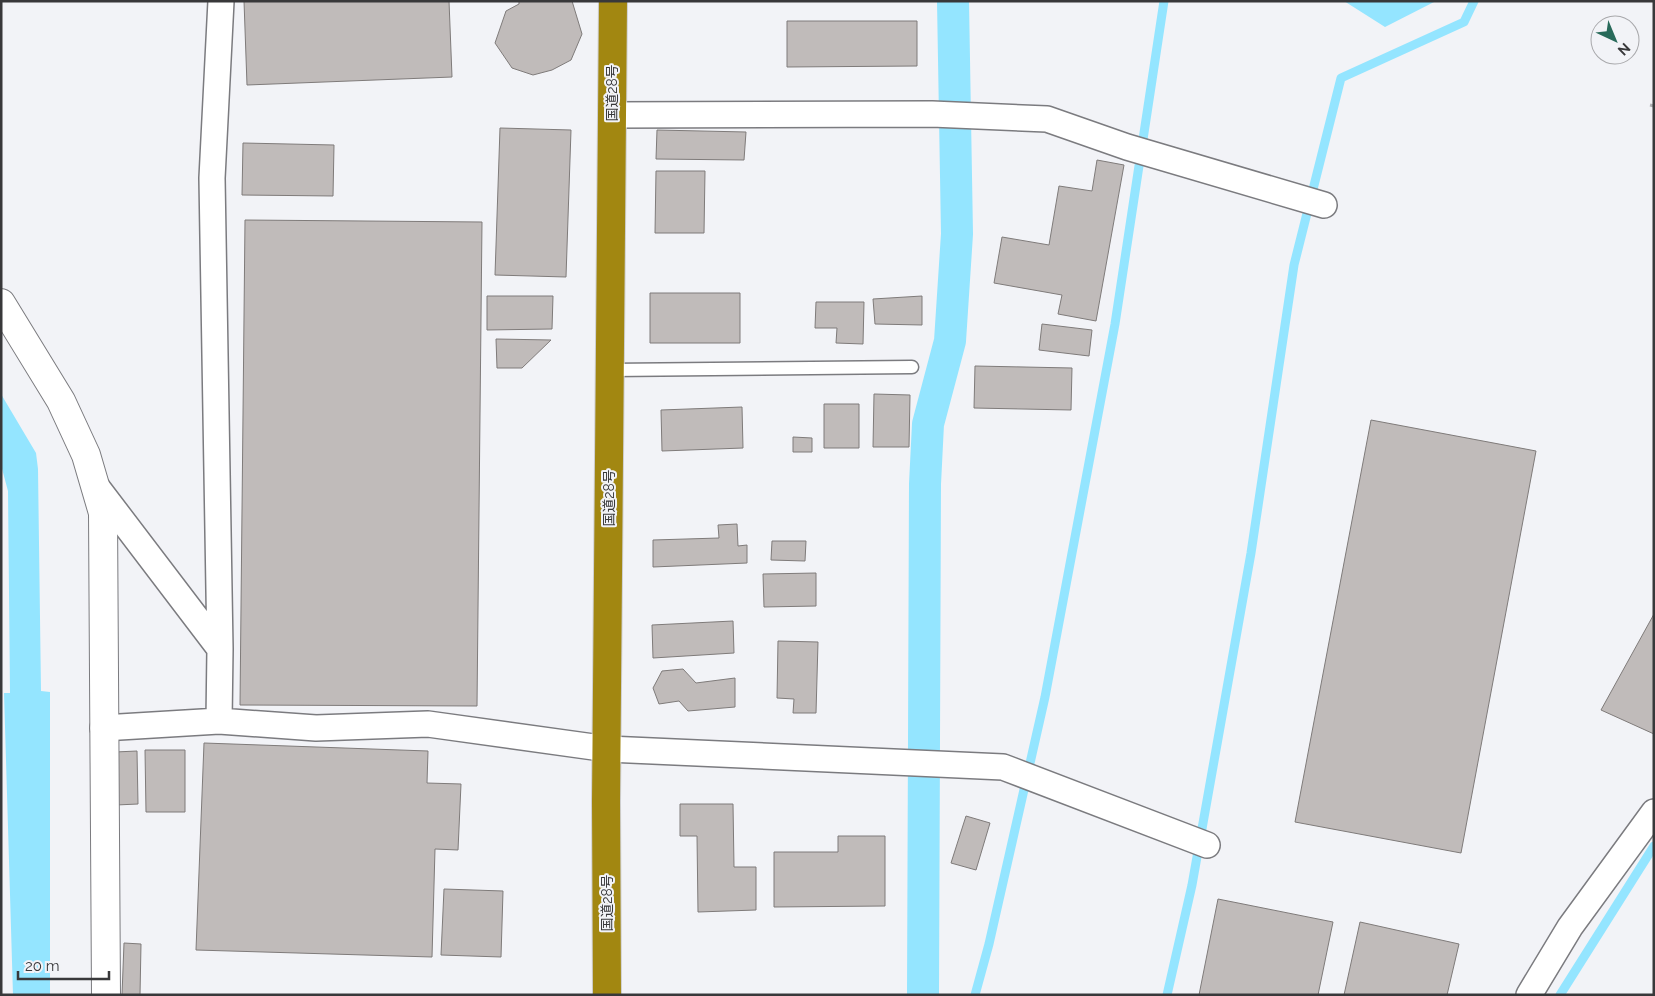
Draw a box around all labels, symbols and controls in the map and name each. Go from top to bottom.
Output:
north arrow [1590,15,1640,65]
text: N [1615,40,1633,59]
street label: 国道28号 [604,64,620,122]
street label: 国道28号 [601,469,617,527]
street label: 国道28号 [599,874,615,932]
scale bar [18,948,109,980]
text: 20 m [25,957,60,975]

